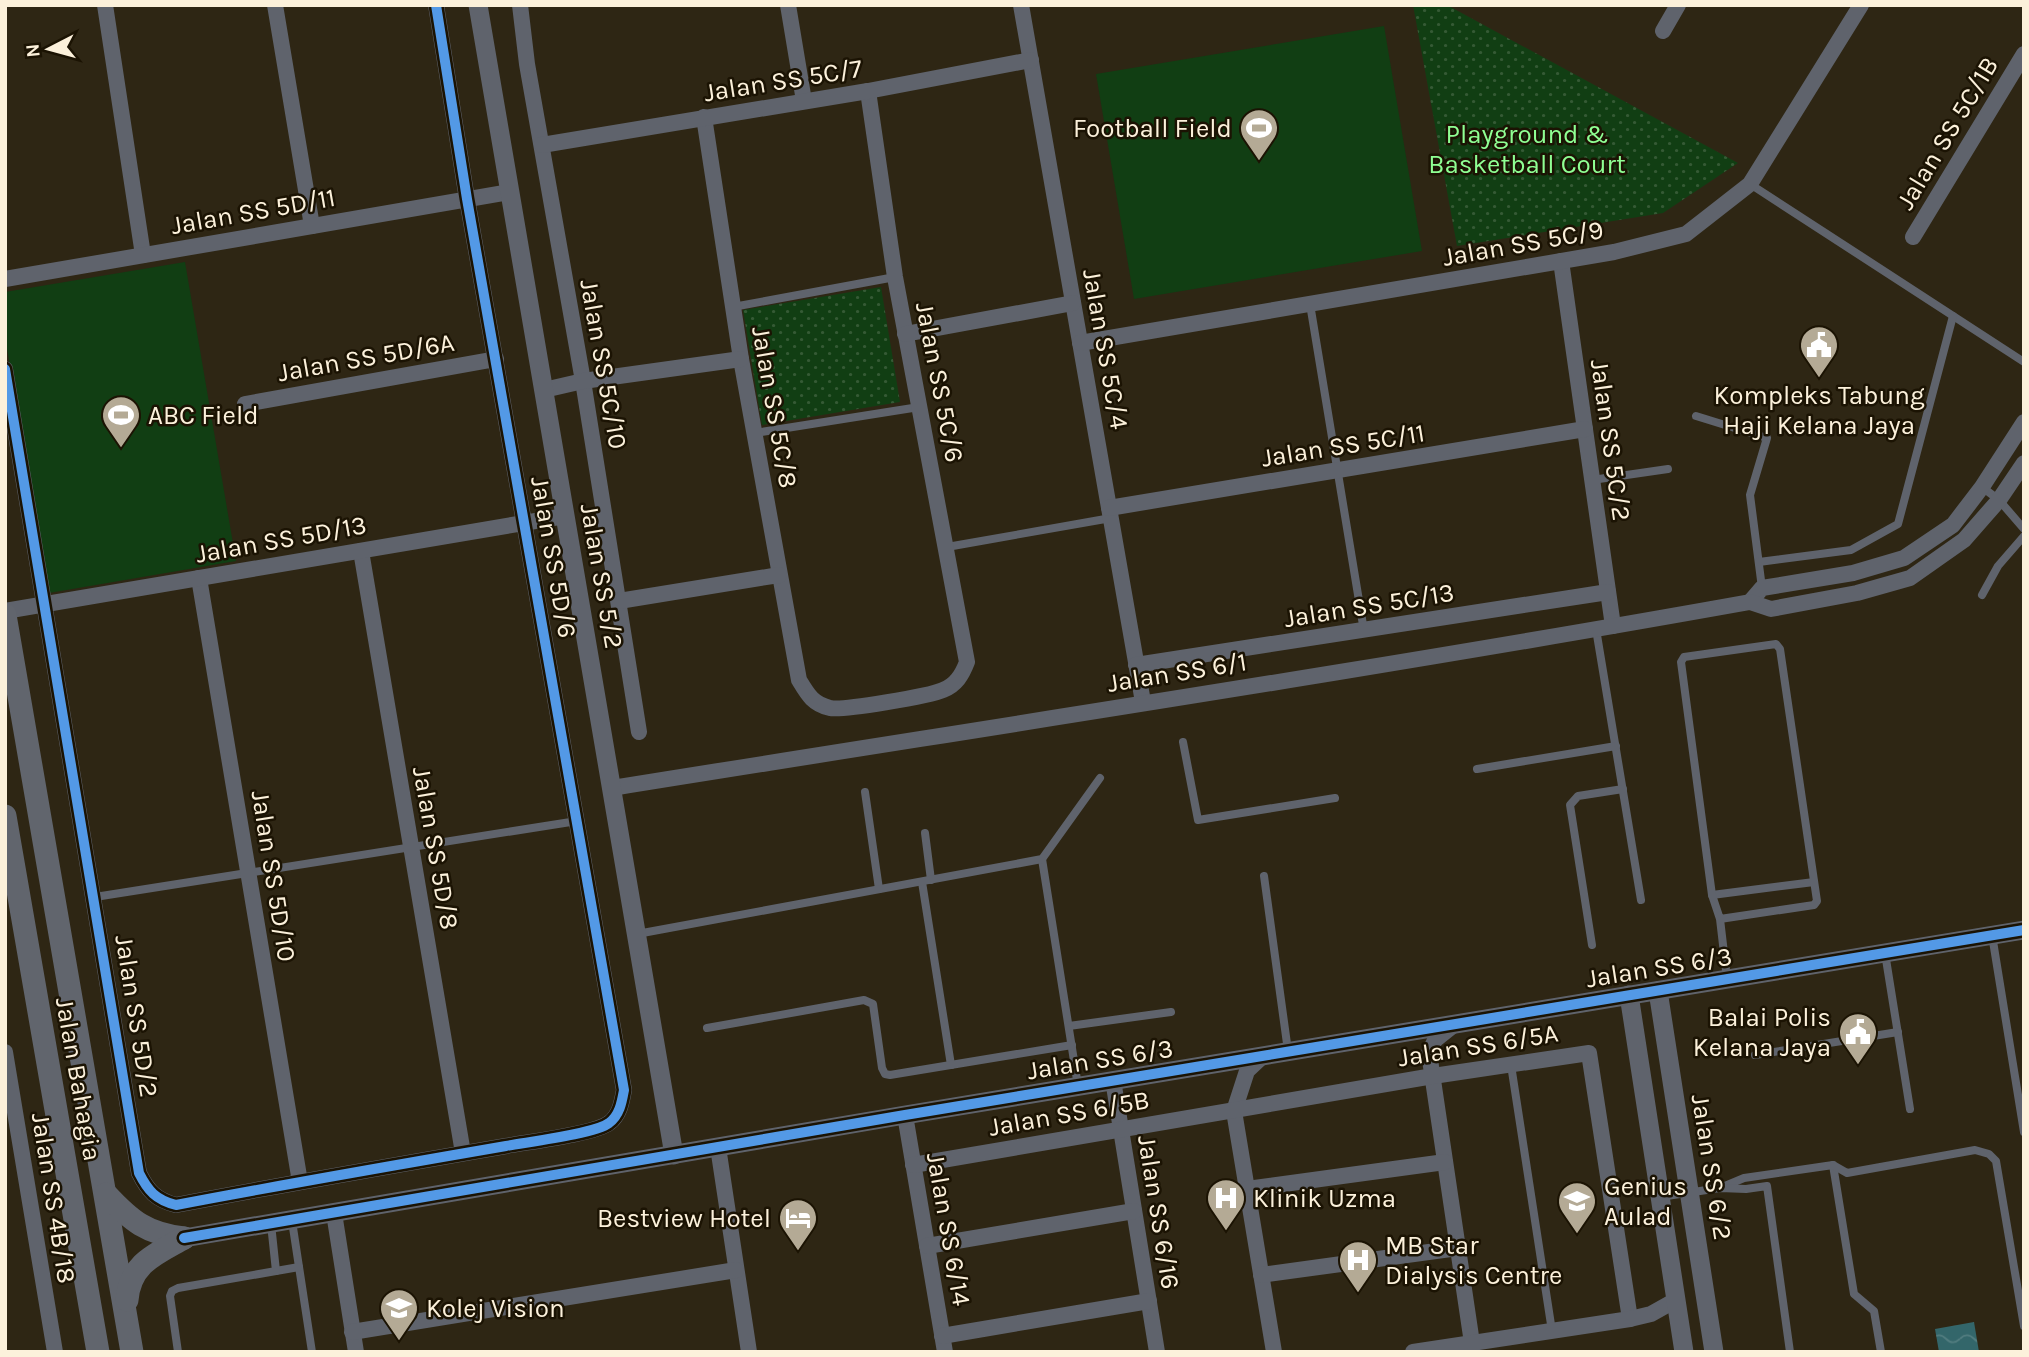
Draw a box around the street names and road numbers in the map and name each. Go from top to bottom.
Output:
street label: Jalan SS 5C/1B [1890,51,2005,215]
street label: Jalan SS 5C/7 [702,53,864,108]
street label: Jalan SS 5D/11 [169,182,338,241]
street label: Jalan SS 5C/9 [1440,214,1606,273]
street label: Jalan SS 5C/4 [1076,267,1135,432]
street label: Jalan SS 5C/10 [573,277,634,451]
street label: Jalan SS 5C/6 [909,299,970,465]
street label: Jalan SS 5C/8 [745,324,804,490]
street label: Jalan SS 5D/6A [275,327,457,388]
street label: Jalan SS 5C/2 [1584,357,1637,523]
street label: Jalan SS 5C/11 [1259,417,1427,474]
street label: Jalan SS 5D/6 [524,474,583,640]
street label: Jalan SS 5/2 [573,501,630,651]
street label: Jalan SS 5D/13 [193,509,369,570]
street label: Jalan SS 5C/13 [1282,577,1456,634]
street label: Jalan SS 6/1 [1105,646,1249,699]
street label: Jalan SS 5D/8 [406,764,465,932]
street label: Jalan SS 5D/10 [245,788,302,964]
street label: Jalan SS 5D/2 [108,933,165,1099]
street label: Jalan SS 6/3 [1584,941,1734,994]
street label: Jalan Bahagia [49,995,108,1163]
street label: Jalan SS 6/5A [1396,1018,1560,1073]
street label: Jalan SS 6/3 [1025,1033,1175,1086]
street label: Jalan SS 6/5B [986,1084,1152,1143]
street label: Jalan SS 6/2 [1685,1092,1738,1242]
street label: Jalan SS 4B/18 [25,1111,82,1286]
street label: Jalan SS 6/16 [1131,1133,1186,1291]
street label: Jalan SS 6/14 [920,1150,977,1308]

